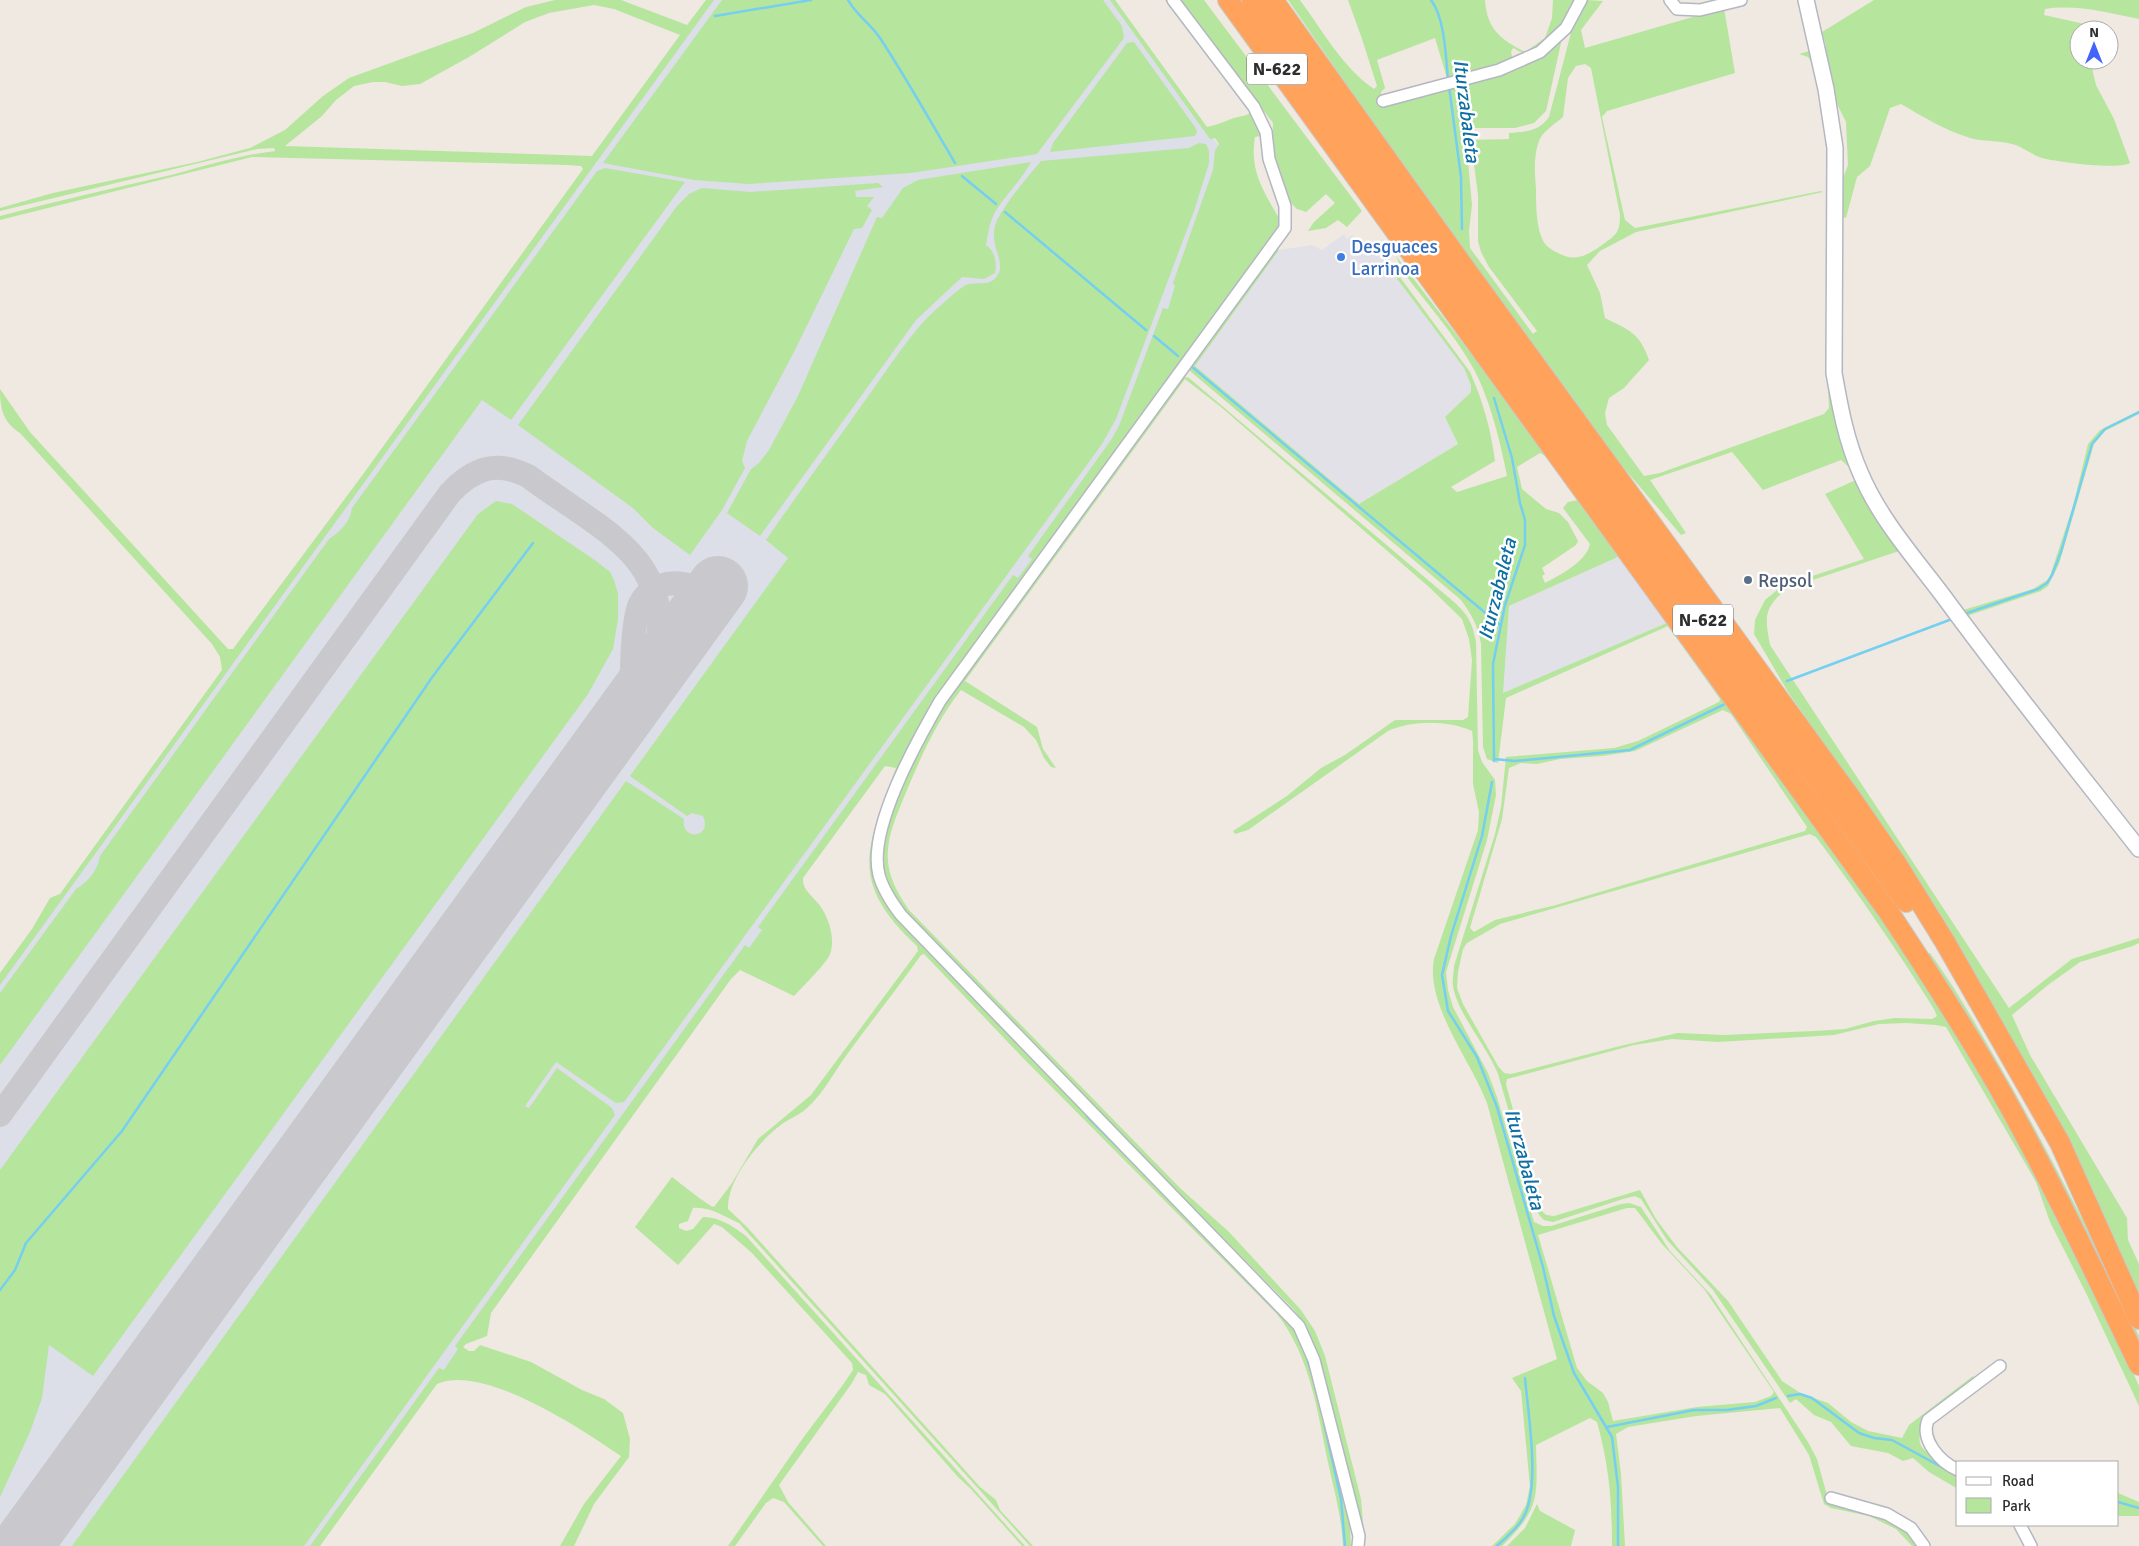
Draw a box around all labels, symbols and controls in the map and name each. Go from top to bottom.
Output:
north arrow [2069,20,2119,70]
text: N [2089,24,2099,41]
road number: N-622 [1247,54,1307,85]
water label: Iturzabaleta [1448,58,1485,165]
place label: Desguaces Larrinoa [1351,235,1438,281]
marker: Desguaces Larrinoa [1335,251,1347,263]
water label: Iturzabaleta [1473,535,1522,643]
place label: Repsol [1758,569,1813,593]
marker: Repsol [1742,574,1754,586]
road number: N-622 [1673,604,1733,636]
water label: Iturzabaleta [1499,1106,1550,1213]
legend [1956,1461,2119,1526]
text: Road [2002,1472,2034,1490]
text: Park [2002,1497,2031,1515]

